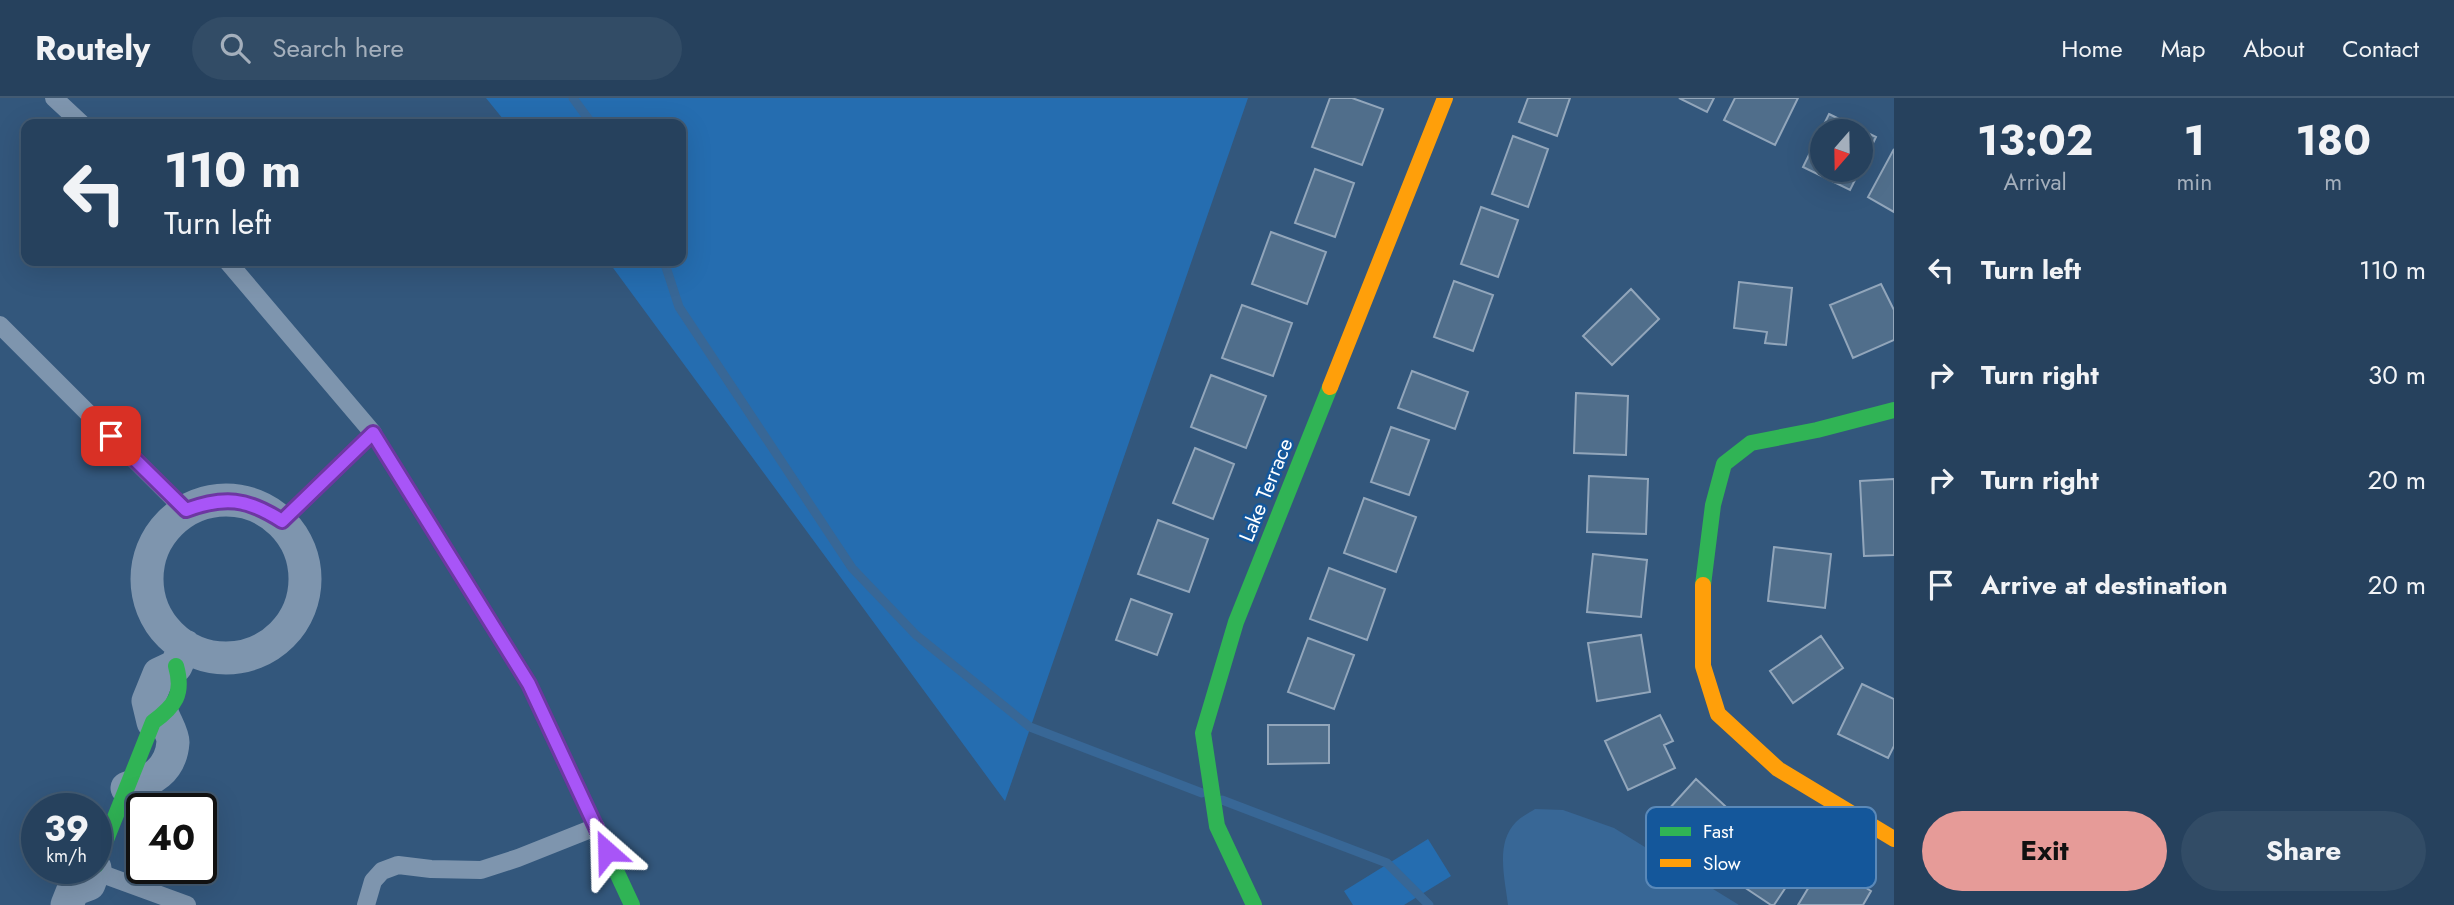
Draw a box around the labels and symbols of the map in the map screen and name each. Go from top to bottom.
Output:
north arrow [1810,119,1872,182]
pin [81,406,141,466]
street label: Lake Terrace [1232,433,1300,546]
speed limit sign: 40 [126,793,217,884]
legend [1646,807,1876,888]
position arrow [570,814,644,888]
text: Fast [1703,818,1734,845]
text: Slow [1703,850,1741,877]

